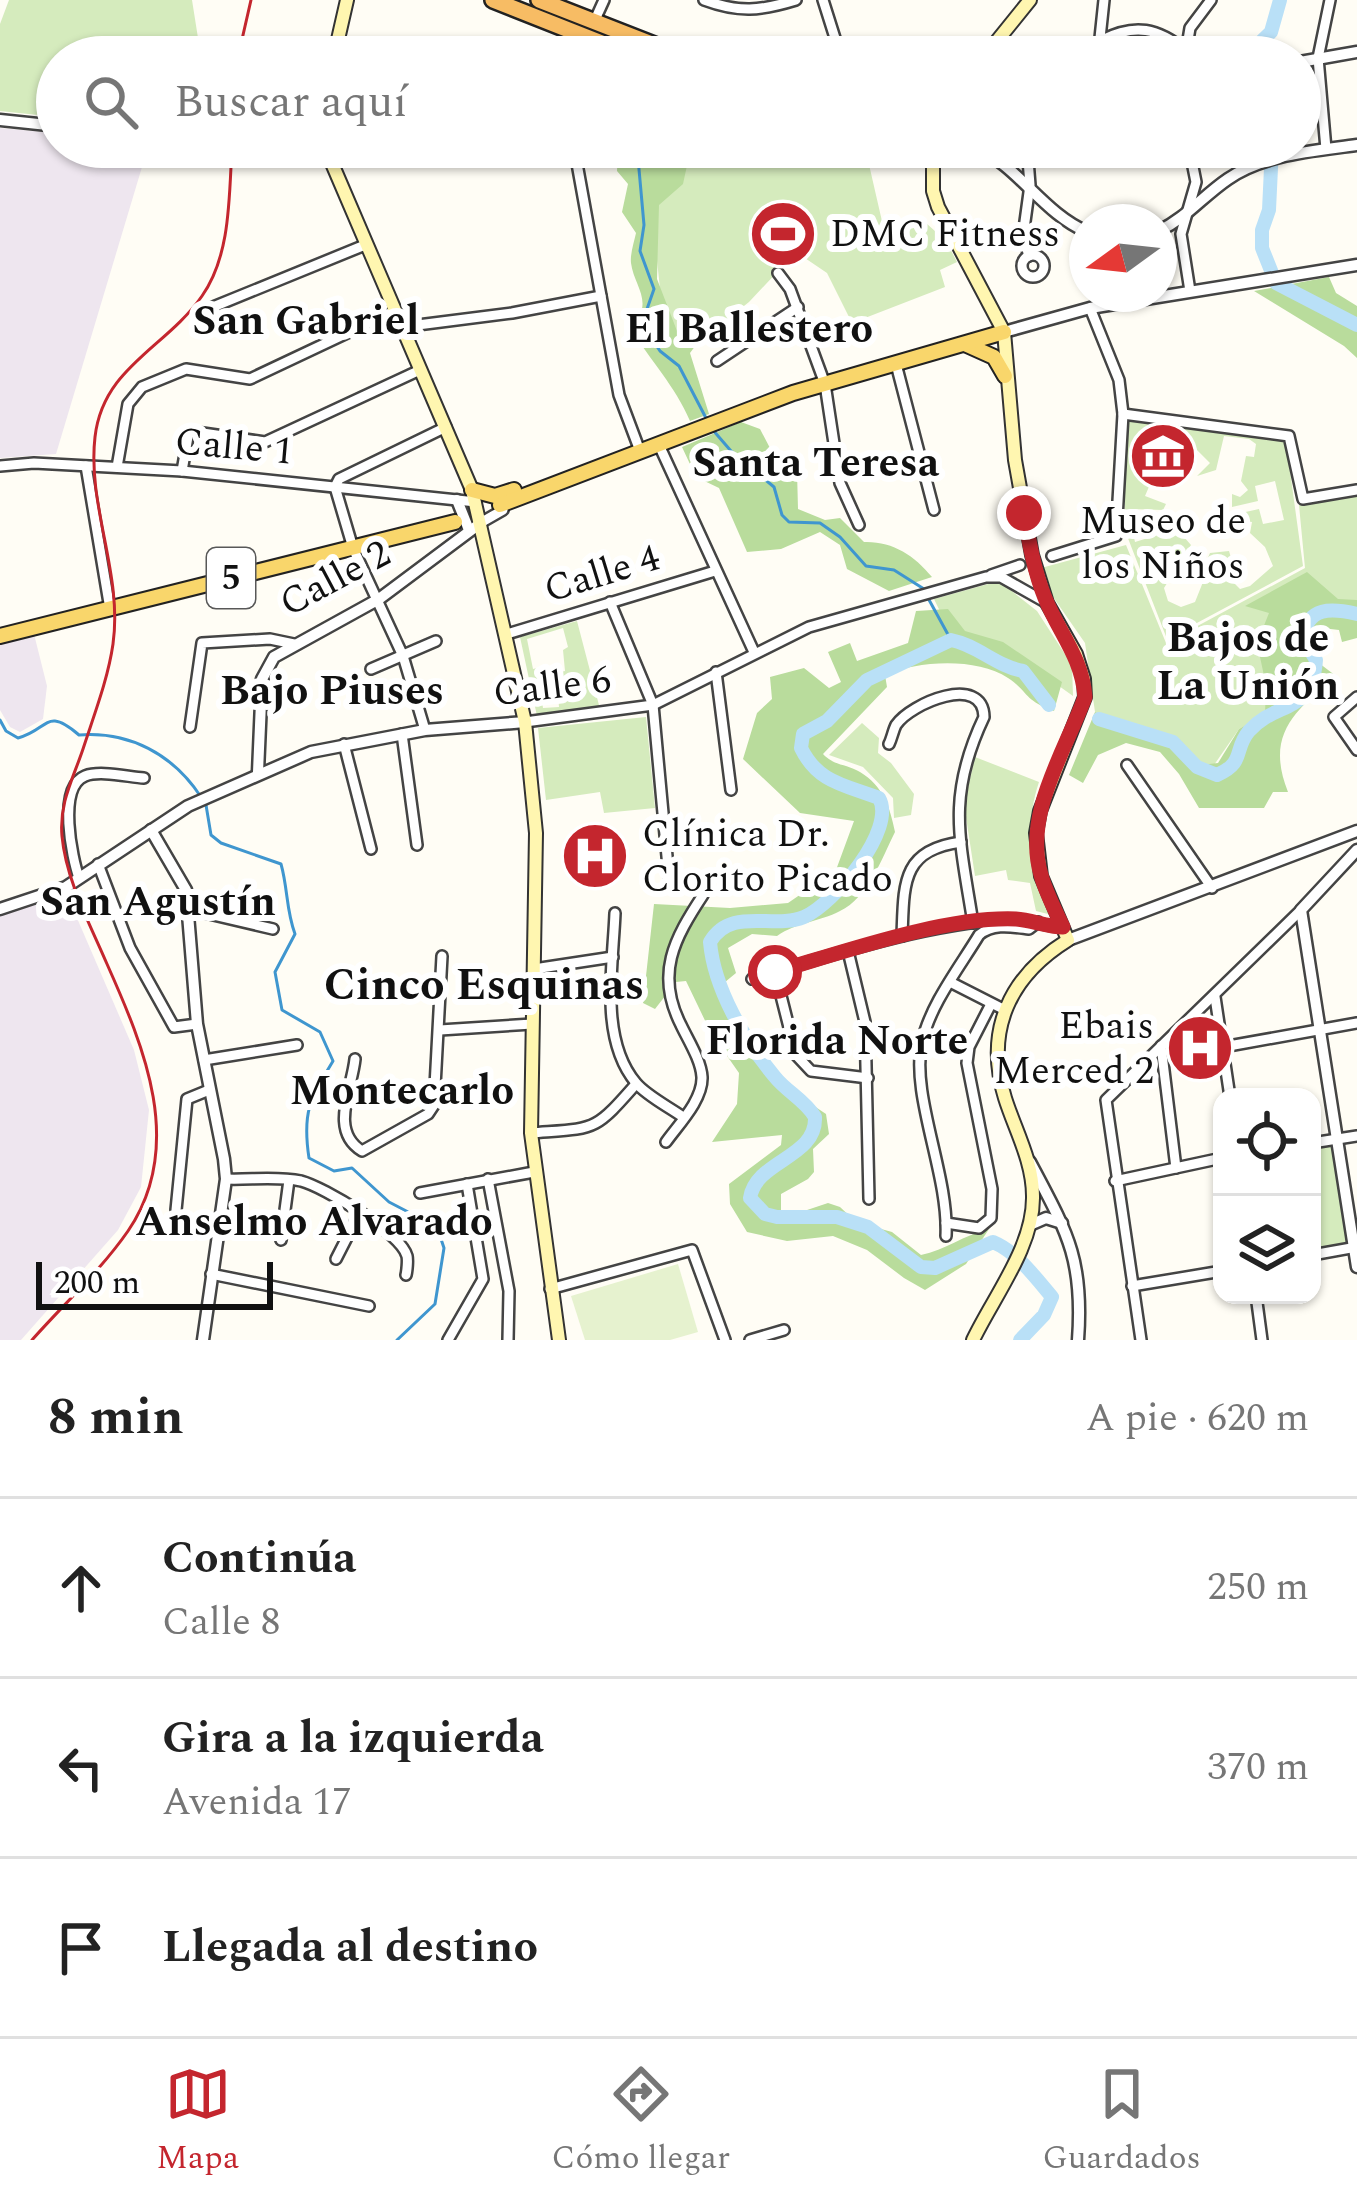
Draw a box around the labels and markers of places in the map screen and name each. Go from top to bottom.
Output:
sports icon: DMC Fitness [748,199,818,269]
place label: DMC Fitness [830,205,1060,264]
museum icon: Museo de los Niños [1128,421,1198,491]
place label: Museo de los Niños [1080,492,1246,596]
place label: Clínica Dr. Clorito Picado [642,805,893,909]
hospital icon: Clínica Dr. Clorito Picado [560,821,630,891]
place label: Ebais Merced 2 [994,997,1154,1101]
hospital icon: Ebais Merced 2 [1165,1013,1235,1083]

